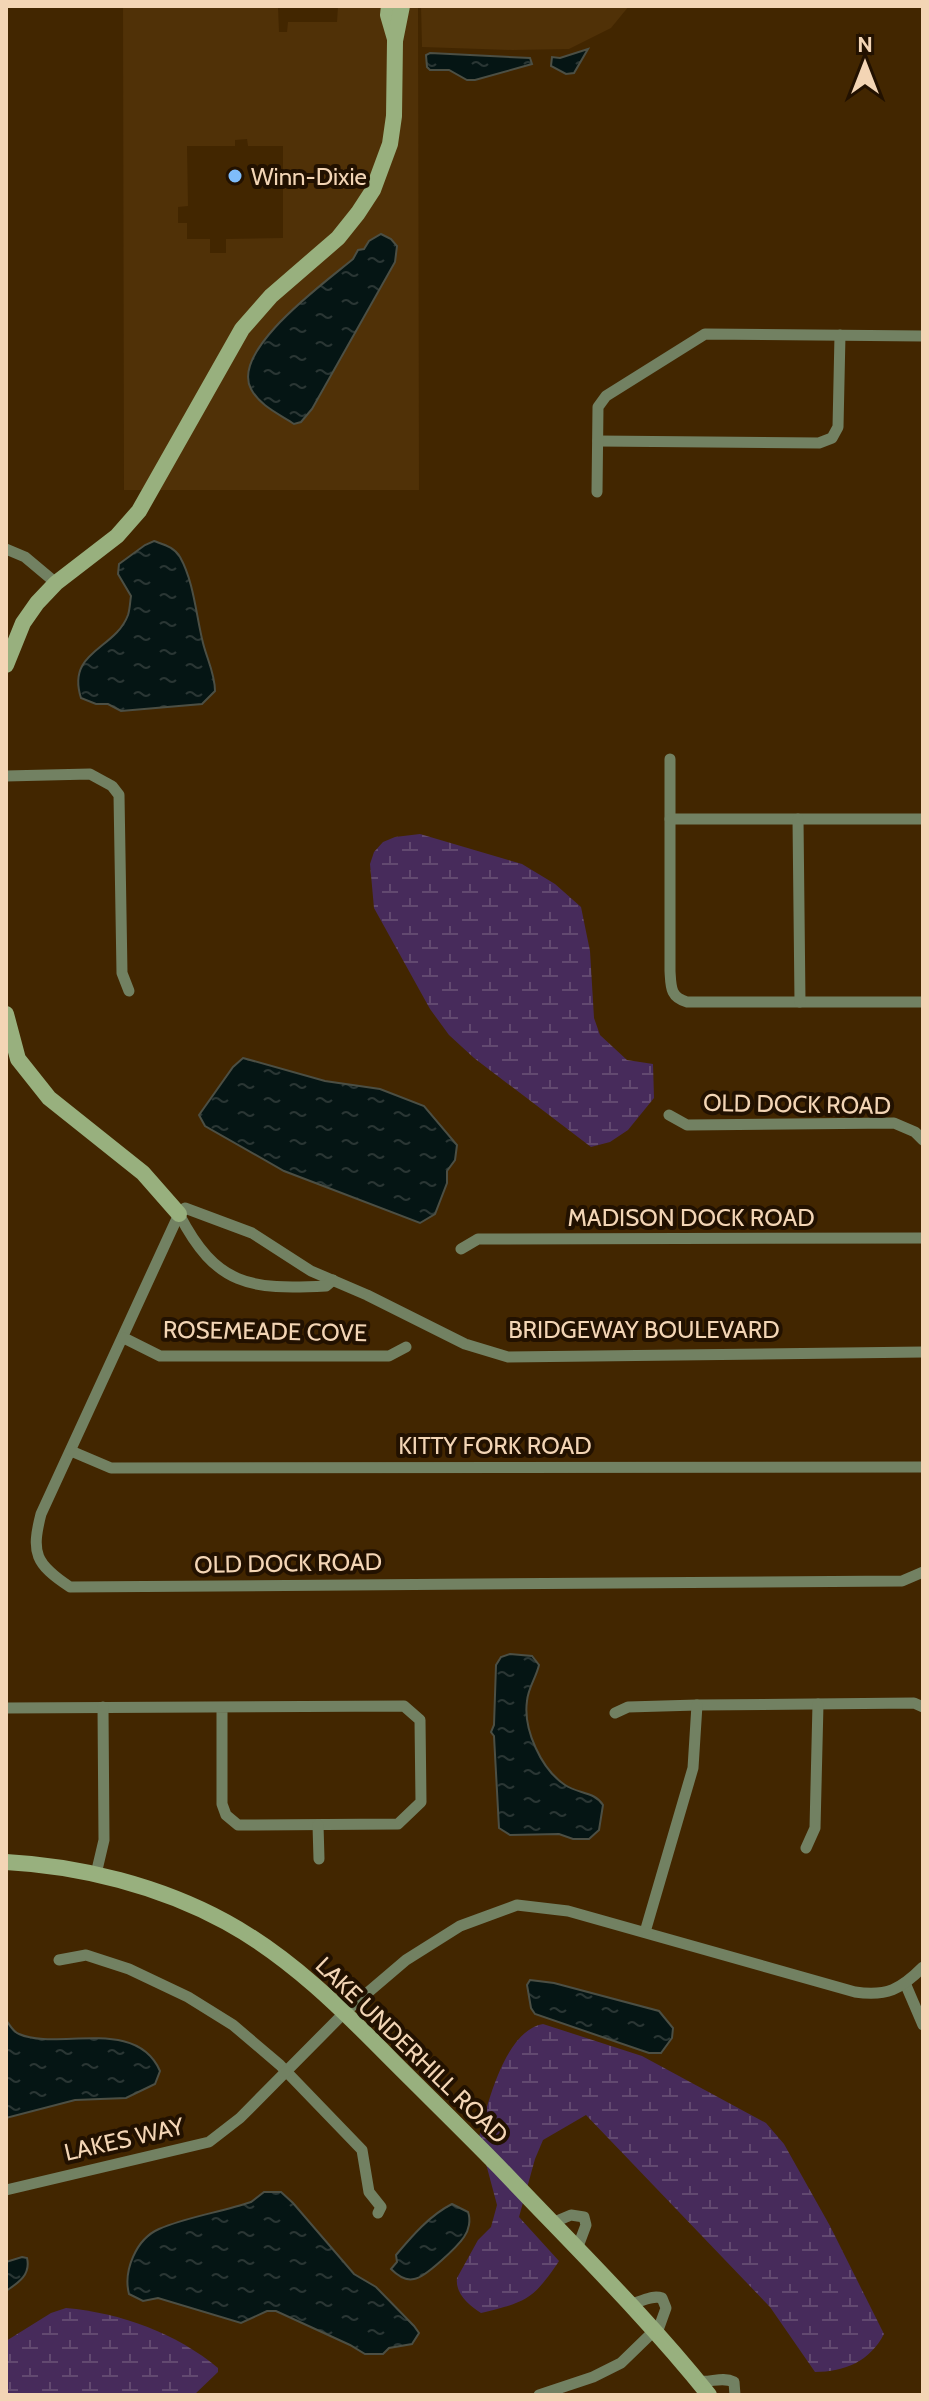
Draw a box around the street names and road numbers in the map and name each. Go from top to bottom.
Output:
street label: OLD DOCK ROAD [703,1088,891,1120]
street label: MADISON DOCK ROAD [567,1203,815,1232]
street label: ROSEMEADE COVE [163,1315,367,1347]
street label: BRIDGEWAY BOULEVARD [508,1315,780,1344]
street label: KITTY FORK ROAD [398,1431,592,1460]
street label: OLD DOCK ROAD [194,1547,382,1579]
street label: LAKE UNDERHILL ROAD [310,1951,514,2149]
street label: LAKES WAY [61,2111,187,2167]

